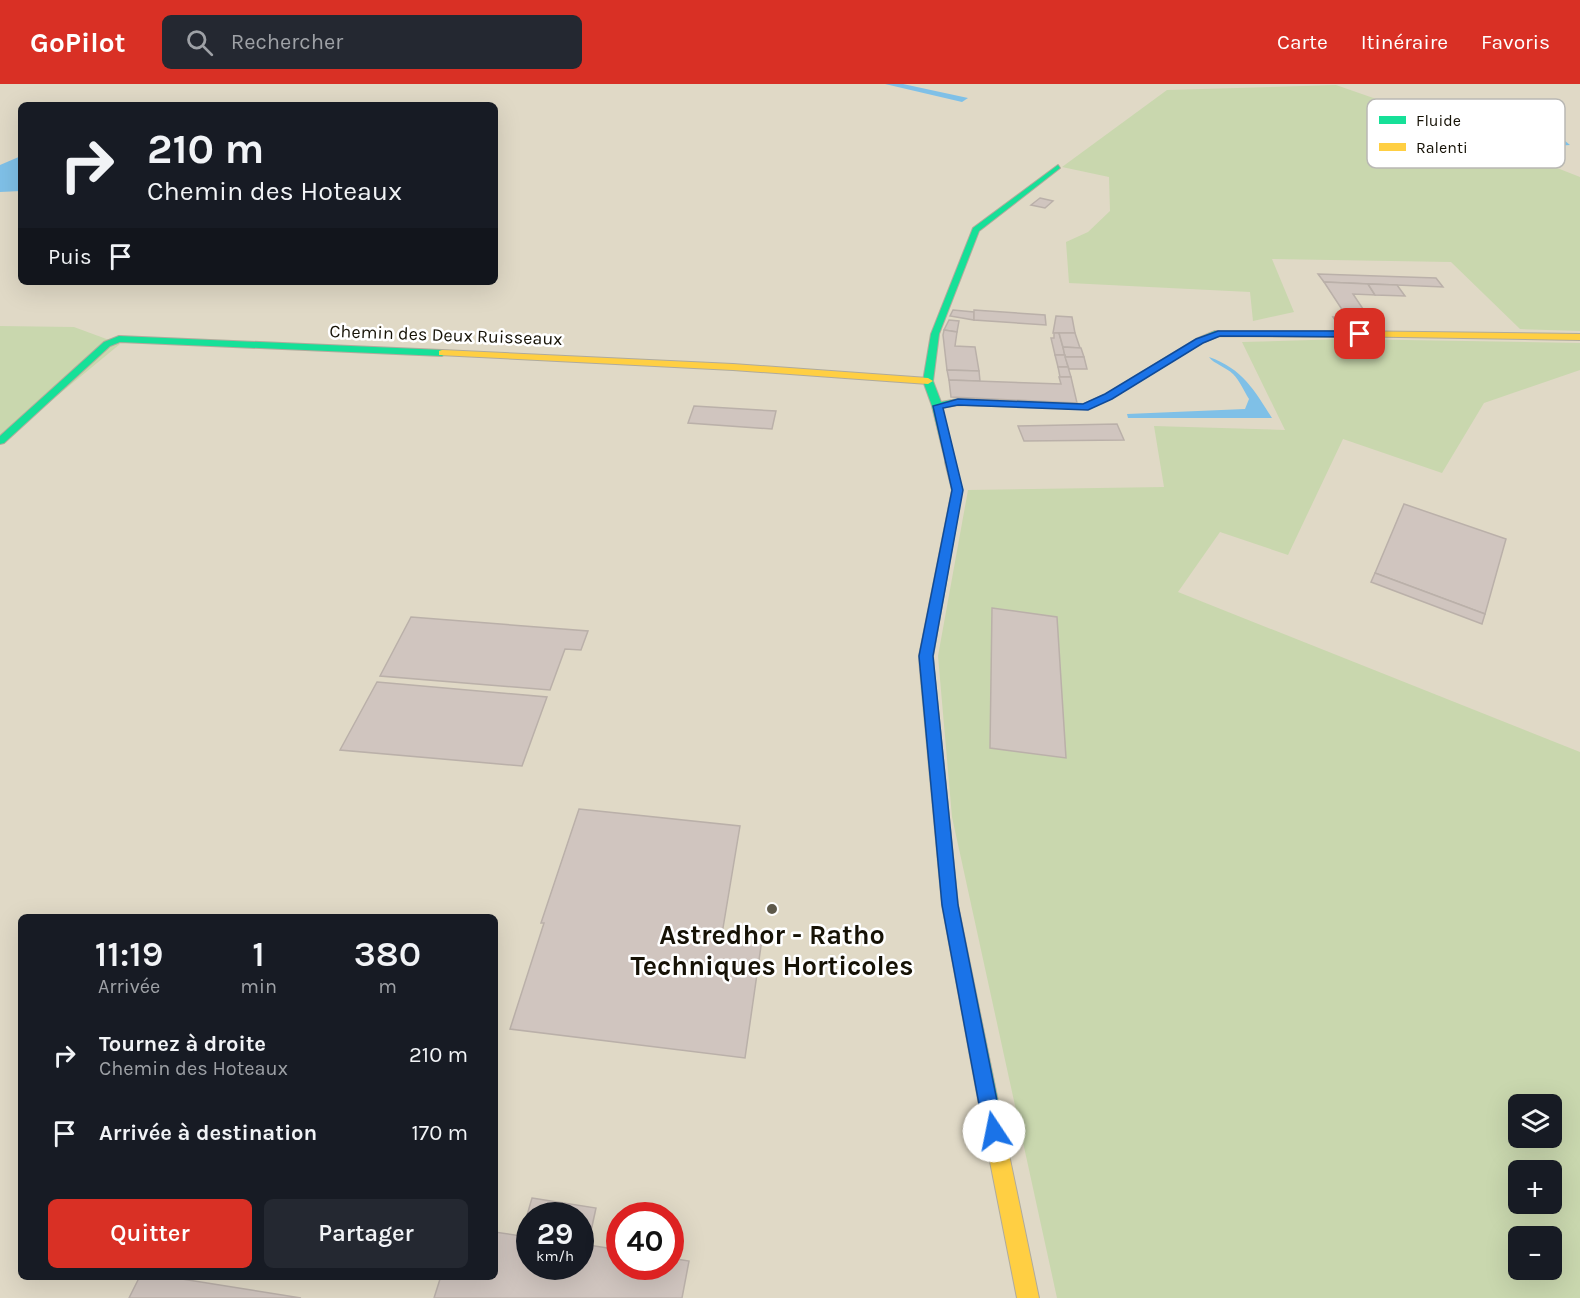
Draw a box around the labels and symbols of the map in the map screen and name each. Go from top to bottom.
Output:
legend [1367,99,1565,168]
text: Fluide [1416,111,1461,130]
text: Ralenti [1416,138,1468,157]
pin [1334,308,1385,359]
street label: Chemin des Deux Ruisseaux [329,320,563,350]
marker: Astredhor - Ratho Techniques Horticoles [765,902,779,916]
place label: Astredhor - Ratho Techniques Horticoles [631,919,913,982]
position arrow [962,1099,1026,1163]
speed limit sign: 40 [606,1202,684,1280]

